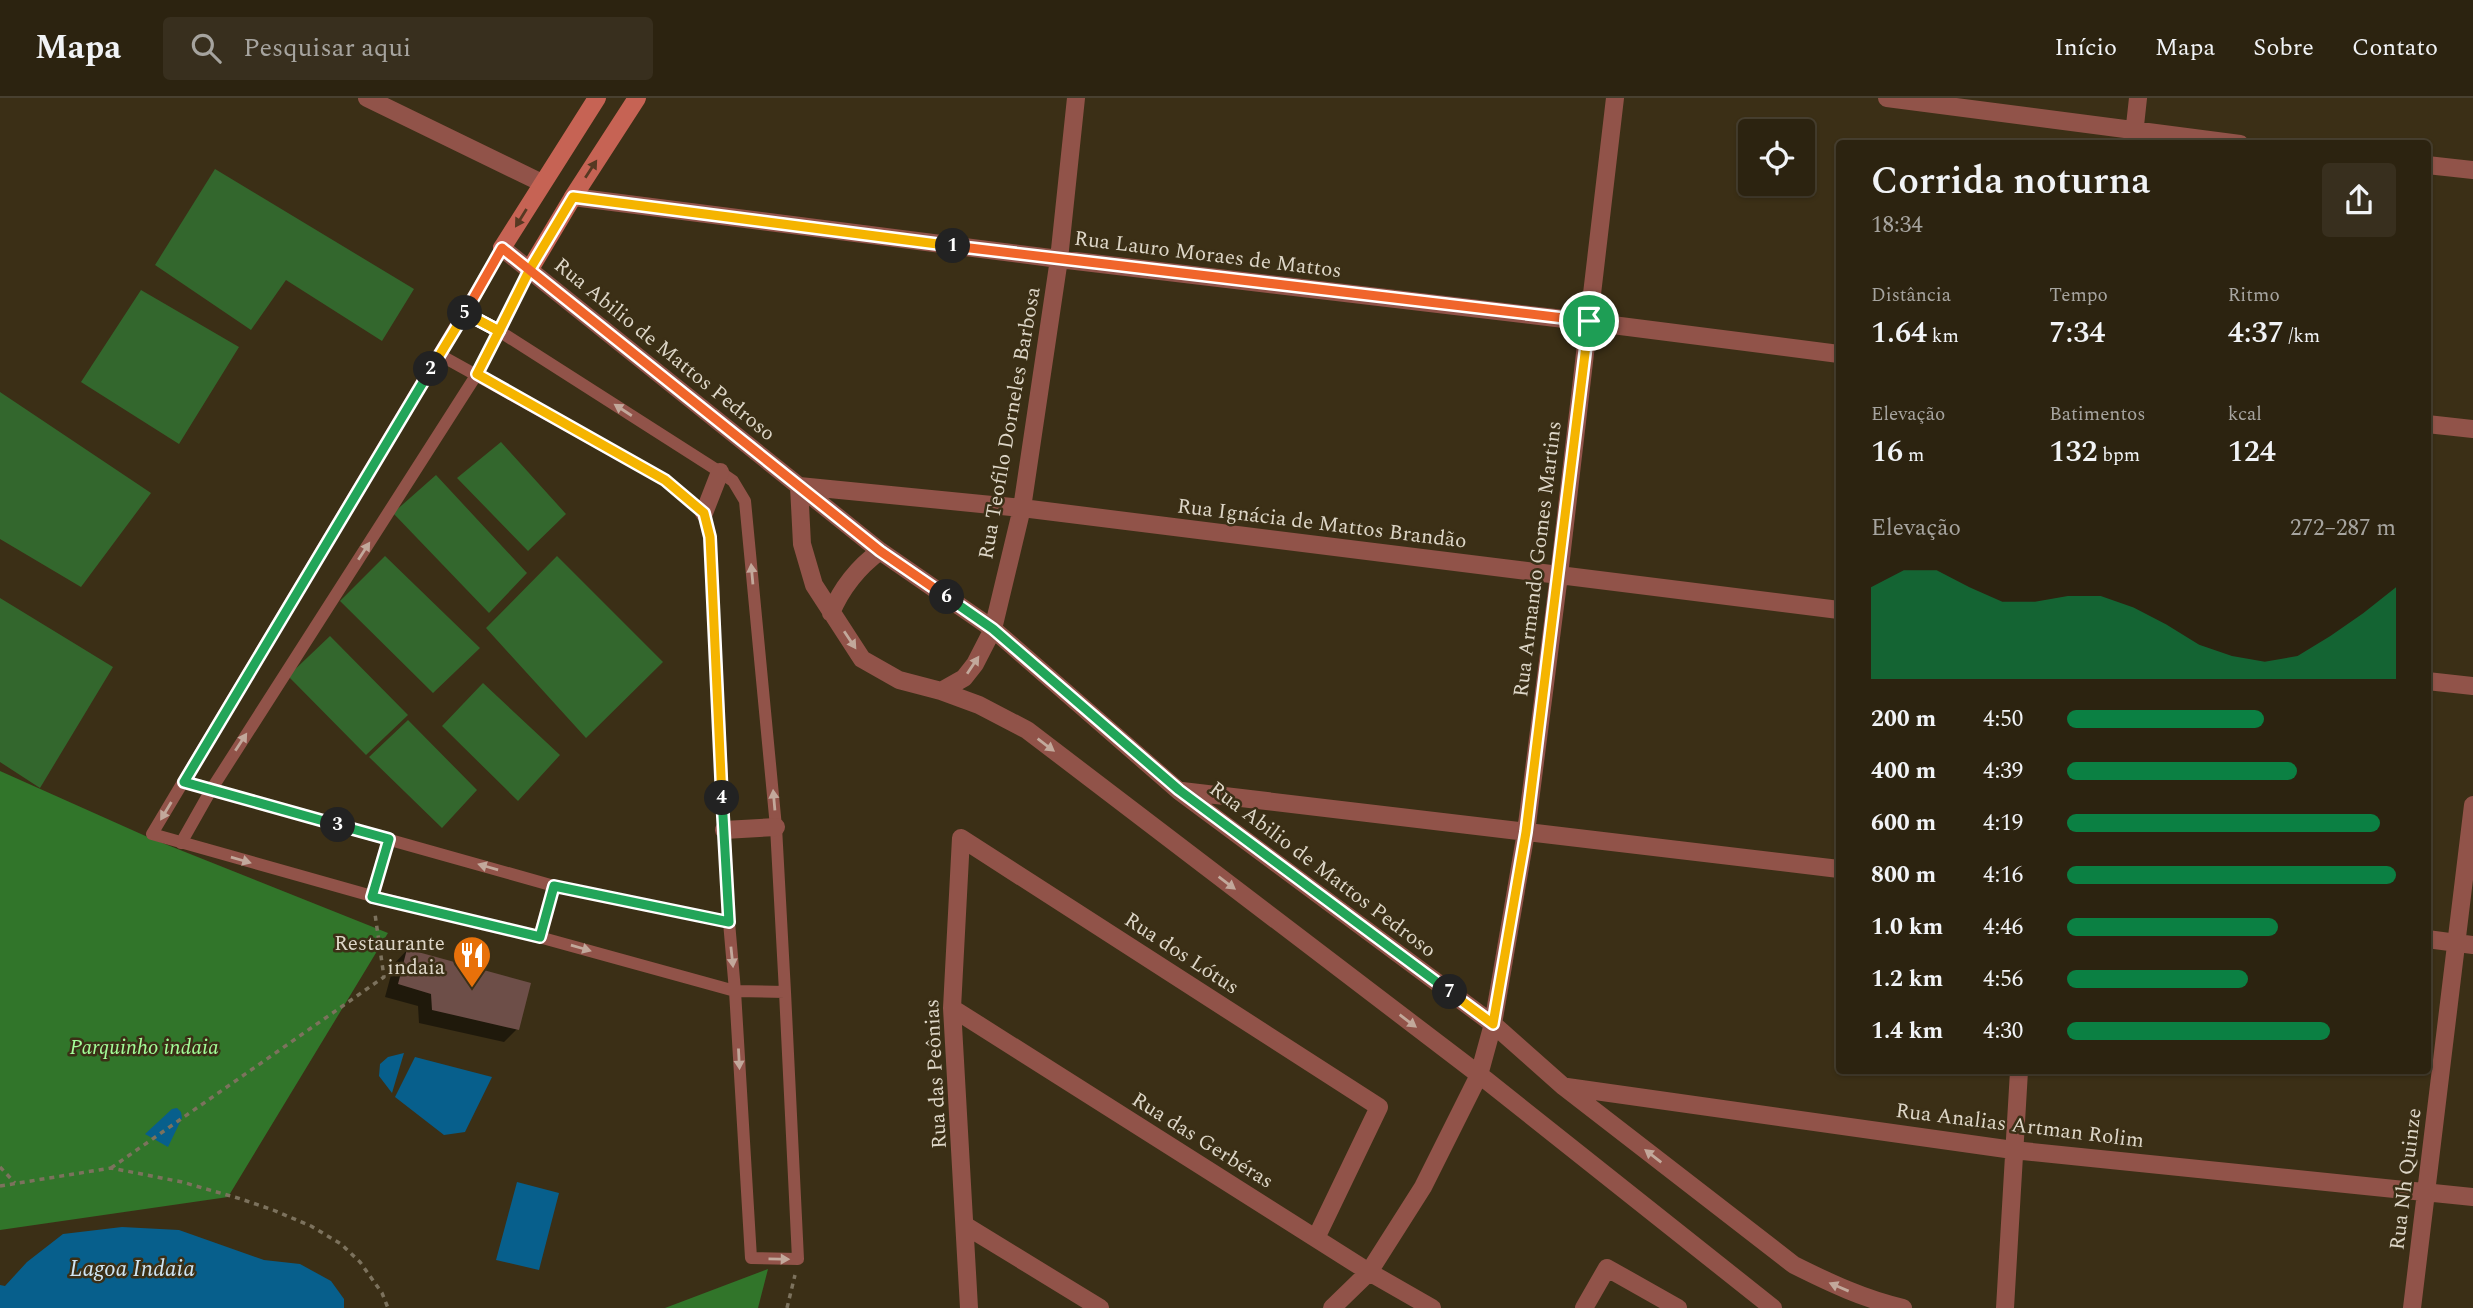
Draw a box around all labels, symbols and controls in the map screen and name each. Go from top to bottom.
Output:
search box [163,17,653,80]
text: Mapa [35,23,121,73]
text: Pesquisar aqui [243,28,411,68]
icon: search [187,29,225,67]
text: Início [2054,30,2117,66]
text: Mapa [2155,30,2215,66]
text: Sobre [2253,30,2314,66]
text: Contato [2352,30,2438,66]
map controls [1738,119,1815,196]
button: locate [1738,119,1815,196]
text: Corrida noturna [1871,153,2150,211]
one-way arrow [584,159,597,178]
button: share [2322,163,2396,237]
one-way arrow [514,208,527,227]
text: 18:34 [1871,208,1923,243]
street label: Rua Lauro Moraes de Mattos [1072,223,1343,287]
pin: 1 [936,228,970,264]
text: 1 [947,231,958,260]
street label: Rua Abilio de Mattos Pedroso [547,250,782,449]
text: Distância [1871,281,1951,310]
text: Tempo [2049,281,2108,310]
text: Ritmo [2228,281,2280,310]
street label: Rua Teofilo Dorneles Barbosa [970,284,1050,562]
pin [1559,291,1619,351]
pin: 5 [448,296,482,330]
text: 5 [459,298,470,327]
icon: arrive [1570,302,1608,340]
text: 1.64 [1871,310,1927,356]
text: 7:34 [2049,310,2105,356]
text: 4:37 [2228,310,2284,356]
text: km [1927,322,1959,351]
text: /km [2284,322,2320,351]
pin: 2 [414,352,448,386]
text: 2 [425,354,436,383]
text: Elevação [1871,400,1945,429]
text: Batimentos [2049,400,2146,429]
text: kcal [2228,400,2262,429]
one-way arrow [613,403,633,416]
street label: Rua Armando Gomes Martins [1505,419,1571,699]
text: 16 [1871,429,1903,475]
text: 132 [2049,429,2098,475]
text: 124 [2228,429,2276,475]
text: m [1903,441,1924,470]
text: bpm [2098,441,2140,470]
street label: Rua Ignácia de Mattos Brandão [1175,490,1468,558]
text: Elevação [1871,511,1961,546]
text: 272–287 m [2290,511,2396,546]
one-way arrow [357,541,370,561]
one-way arrow [746,563,757,585]
pin: 6 [930,580,964,614]
text: 6 [941,582,952,611]
one-way arrow [843,631,857,649]
one-way arrow [966,656,980,674]
text: 200 m [1871,702,1936,737]
text: 4:50 [1983,702,2023,737]
one-way arrow [234,733,247,752]
one-way arrow [1037,738,1055,753]
text: 400 m [1871,754,1936,789]
text: 4:39 [1983,754,2023,789]
street label: Rua Abilio de Mattos Pedroso [1202,774,1443,966]
pin: 4 [704,780,740,816]
text: 4 [716,783,727,812]
one-way arrow [768,789,779,811]
one-way arrow [159,801,172,821]
text: 600 m [1871,806,1936,841]
text: 4:19 [1983,806,2023,841]
pin: 3 [320,808,356,842]
text: 3 [332,810,343,839]
one-way arrow [231,855,252,865]
text: 800 m [1871,858,1936,893]
text: 4:16 [1983,858,2023,893]
one-way arrow [477,862,498,872]
one-way arrow [1218,876,1236,891]
street label: Rua dos Lótus [1118,905,1245,1003]
text: 1.0 km [1871,910,1943,945]
text: 4:46 [1983,910,2023,945]
place label: Restaurante indaia [334,928,446,984]
restaurant icon: Restaurante indaia [451,934,493,989]
one-way arrow [570,943,592,954]
one-way arrow [727,946,738,968]
text: 1.2 km [1871,962,1943,997]
text: 4:56 [1983,962,2023,997]
pin: 7 [1432,974,1468,1010]
text: 7 [1444,977,1455,1006]
street label: Rua das Peônias [916,998,956,1150]
one-way arrow [1399,1014,1417,1028]
text: 1.4 km [1871,1014,1943,1049]
text: 4:30 [1983,1014,2023,1049]
park label: Parquinho indaia [69,1032,219,1064]
one-way arrow [734,1048,745,1070]
street label: Rua das Gerbéras [1125,1084,1280,1197]
street label: Rua Analias Artman Rolim [1894,1095,2146,1157]
street label: Rua Nh Quinze [2381,1106,2431,1252]
one-way arrow [1645,1149,1663,1164]
water label: Lagoa Indaia [69,1252,195,1287]
one-way arrow [768,1253,790,1265]
one-way arrow [1828,1281,1849,1292]

